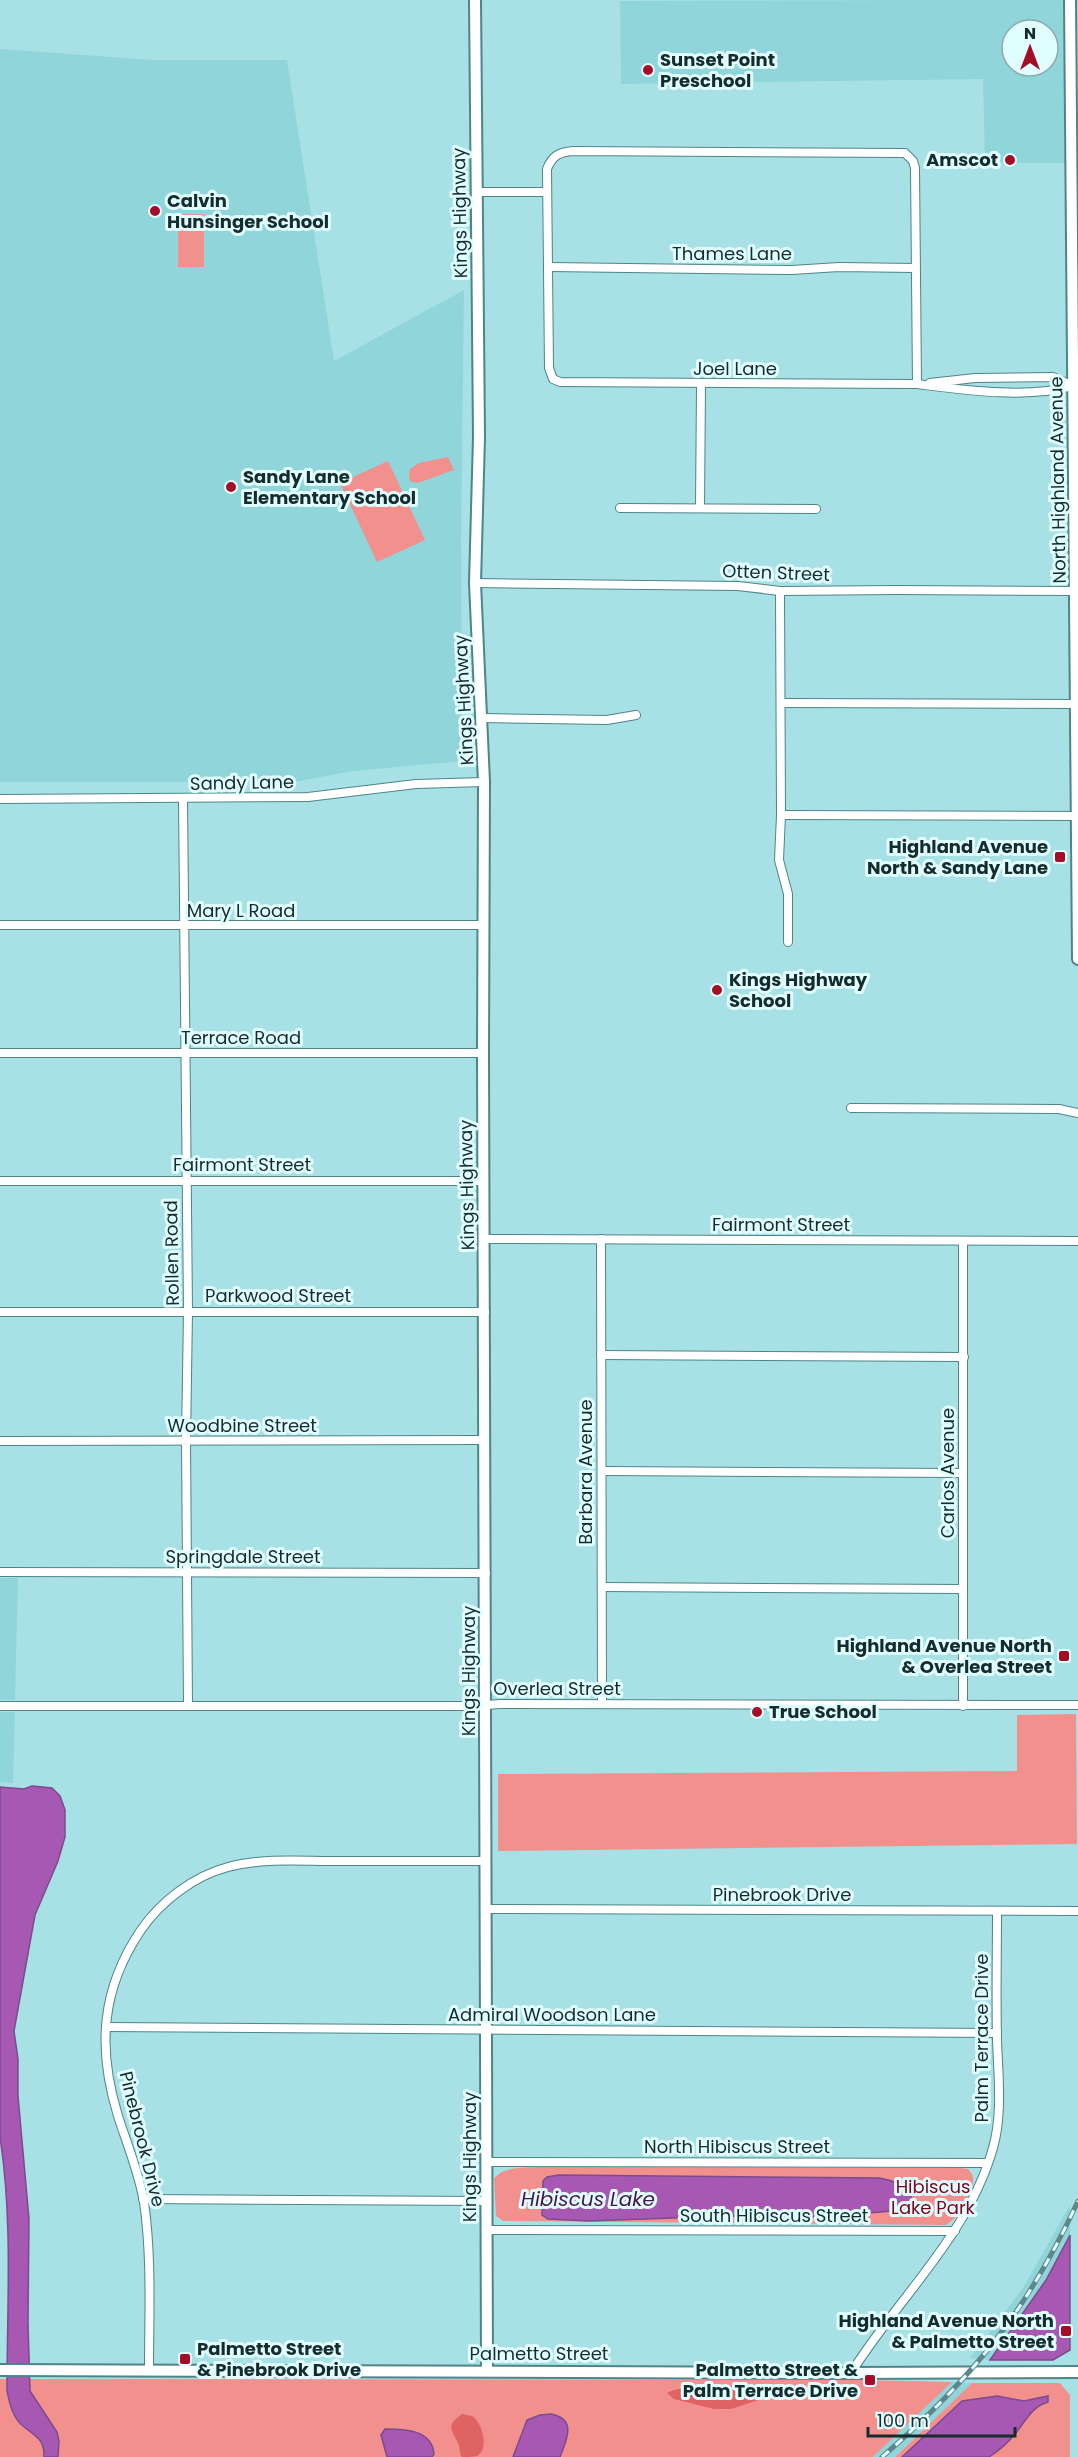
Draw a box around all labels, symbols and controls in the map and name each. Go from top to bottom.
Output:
north arrow [1000,18,1060,78]
text: N [1024,22,1036,45]
place label: Sunset Point Preschool [660,47,775,93]
marker: Sunset Point Preschool [641,63,655,77]
street label: Kings Highway [446,147,473,279]
place label: Amscot [926,147,998,172]
marker: Amscot [1003,153,1017,167]
place label: Calvin Hunsinger School [167,188,329,234]
marker: Calvin Hunsinger School [148,204,162,218]
street label: Thames Lane [672,241,792,266]
street label: Joel Lane [693,356,777,381]
street label: North Highland Avenue [1043,376,1072,584]
place label: Sandy Lane Elementary School [243,464,416,510]
marker: Sandy Lane Elementary School [224,480,238,494]
street label: Otten Street [722,558,830,587]
street label: Kings Highway [448,634,479,766]
street label: Sandy Lane [190,769,294,796]
place label: Highland Avenue North & Sandy Lane [867,834,1048,880]
marker: Highland Avenue North & Sandy Lane [1053,850,1067,864]
street label: Mary L Road [187,898,295,923]
place label: Kings Highway School [729,967,868,1013]
marker: Kings Highway School [710,983,724,997]
street label: Terrace Road [181,1025,301,1050]
street label: Kings Highway [453,1119,480,1251]
street label: Fairmont Street [173,1152,311,1177]
street label: Rollen Road [158,1200,185,1306]
street label: Fairmont Street [712,1212,850,1237]
street label: Parkwood Street [205,1283,351,1308]
street label: Barbara Avenue [573,1399,598,1545]
street label: Carlos Avenue [935,1408,960,1538]
street label: Woodbine Street [167,1413,317,1438]
street label: Springdale Street [166,1544,321,1569]
street label: Kings Highway [456,1606,481,1736]
place label: Highland Avenue North & Overlea Street [837,1633,1052,1679]
marker: Highland Avenue North & Overlea Street [1057,1649,1071,1663]
street label: Overlea Street [493,1676,621,1701]
place label: True School [769,1699,877,1724]
marker: True School [750,1705,764,1719]
street label: Pinebrook Drive [713,1882,851,1907]
street label: Palm Terrace Drive [969,1954,994,2122]
street label: Admiral Woodson Lane [448,2002,656,2027]
street label: Pinebrook Drive [114,2069,171,2209]
street label: Kings Highway [457,2092,482,2222]
street label: North Hibiscus Street [644,2134,830,2159]
park label: Hibiscus Lake Park [891,2174,976,2220]
water label: Hibiscus Lake [521,2185,655,2213]
street label: South Hibiscus Street [680,2203,868,2228]
place label: Highland Avenue North & Palmetto Street [839,2308,1054,2354]
marker: Highland Avenue North & Palmetto Street [1059,2324,1073,2338]
place label: Palmetto Street & Pinebrook Drive [197,2336,361,2382]
street label: Palmetto Street [470,2341,608,2366]
marker: Palmetto Street & Pinebrook Drive [178,2352,192,2366]
place label: Palmetto Street & Palm Terrace Drive [683,2357,859,2403]
marker: Palmetto Street & Palm Terrace Drive [863,2373,877,2387]
scale bar [868,2400,1015,2438]
text: 100 m [877,2408,929,2433]

